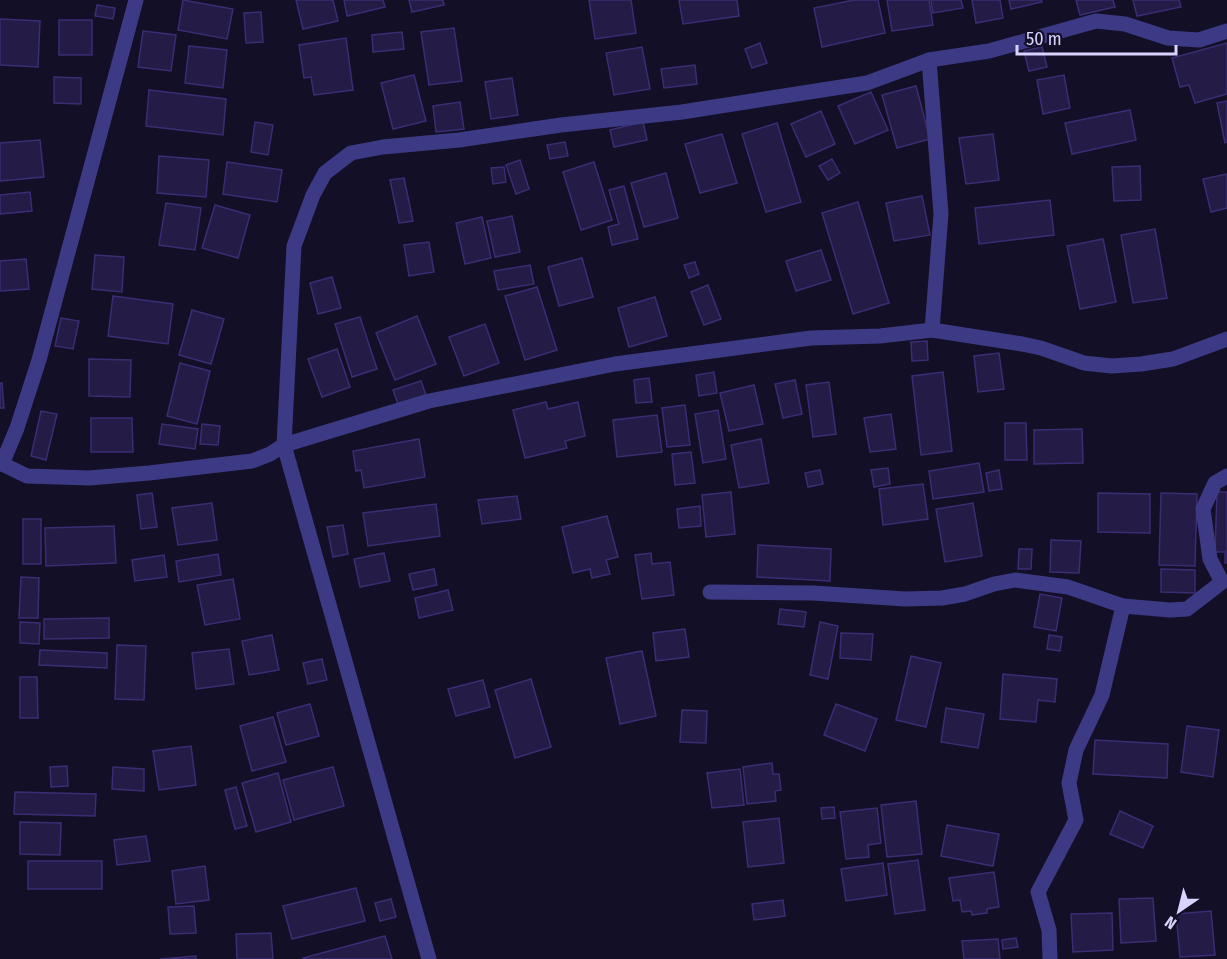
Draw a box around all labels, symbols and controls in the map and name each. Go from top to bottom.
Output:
scale bar [1017,18,1176,56]
text: 50 m [1026,28,1062,50]
north arrow [1149,881,1209,941]
text: N [1161,912,1180,933]

